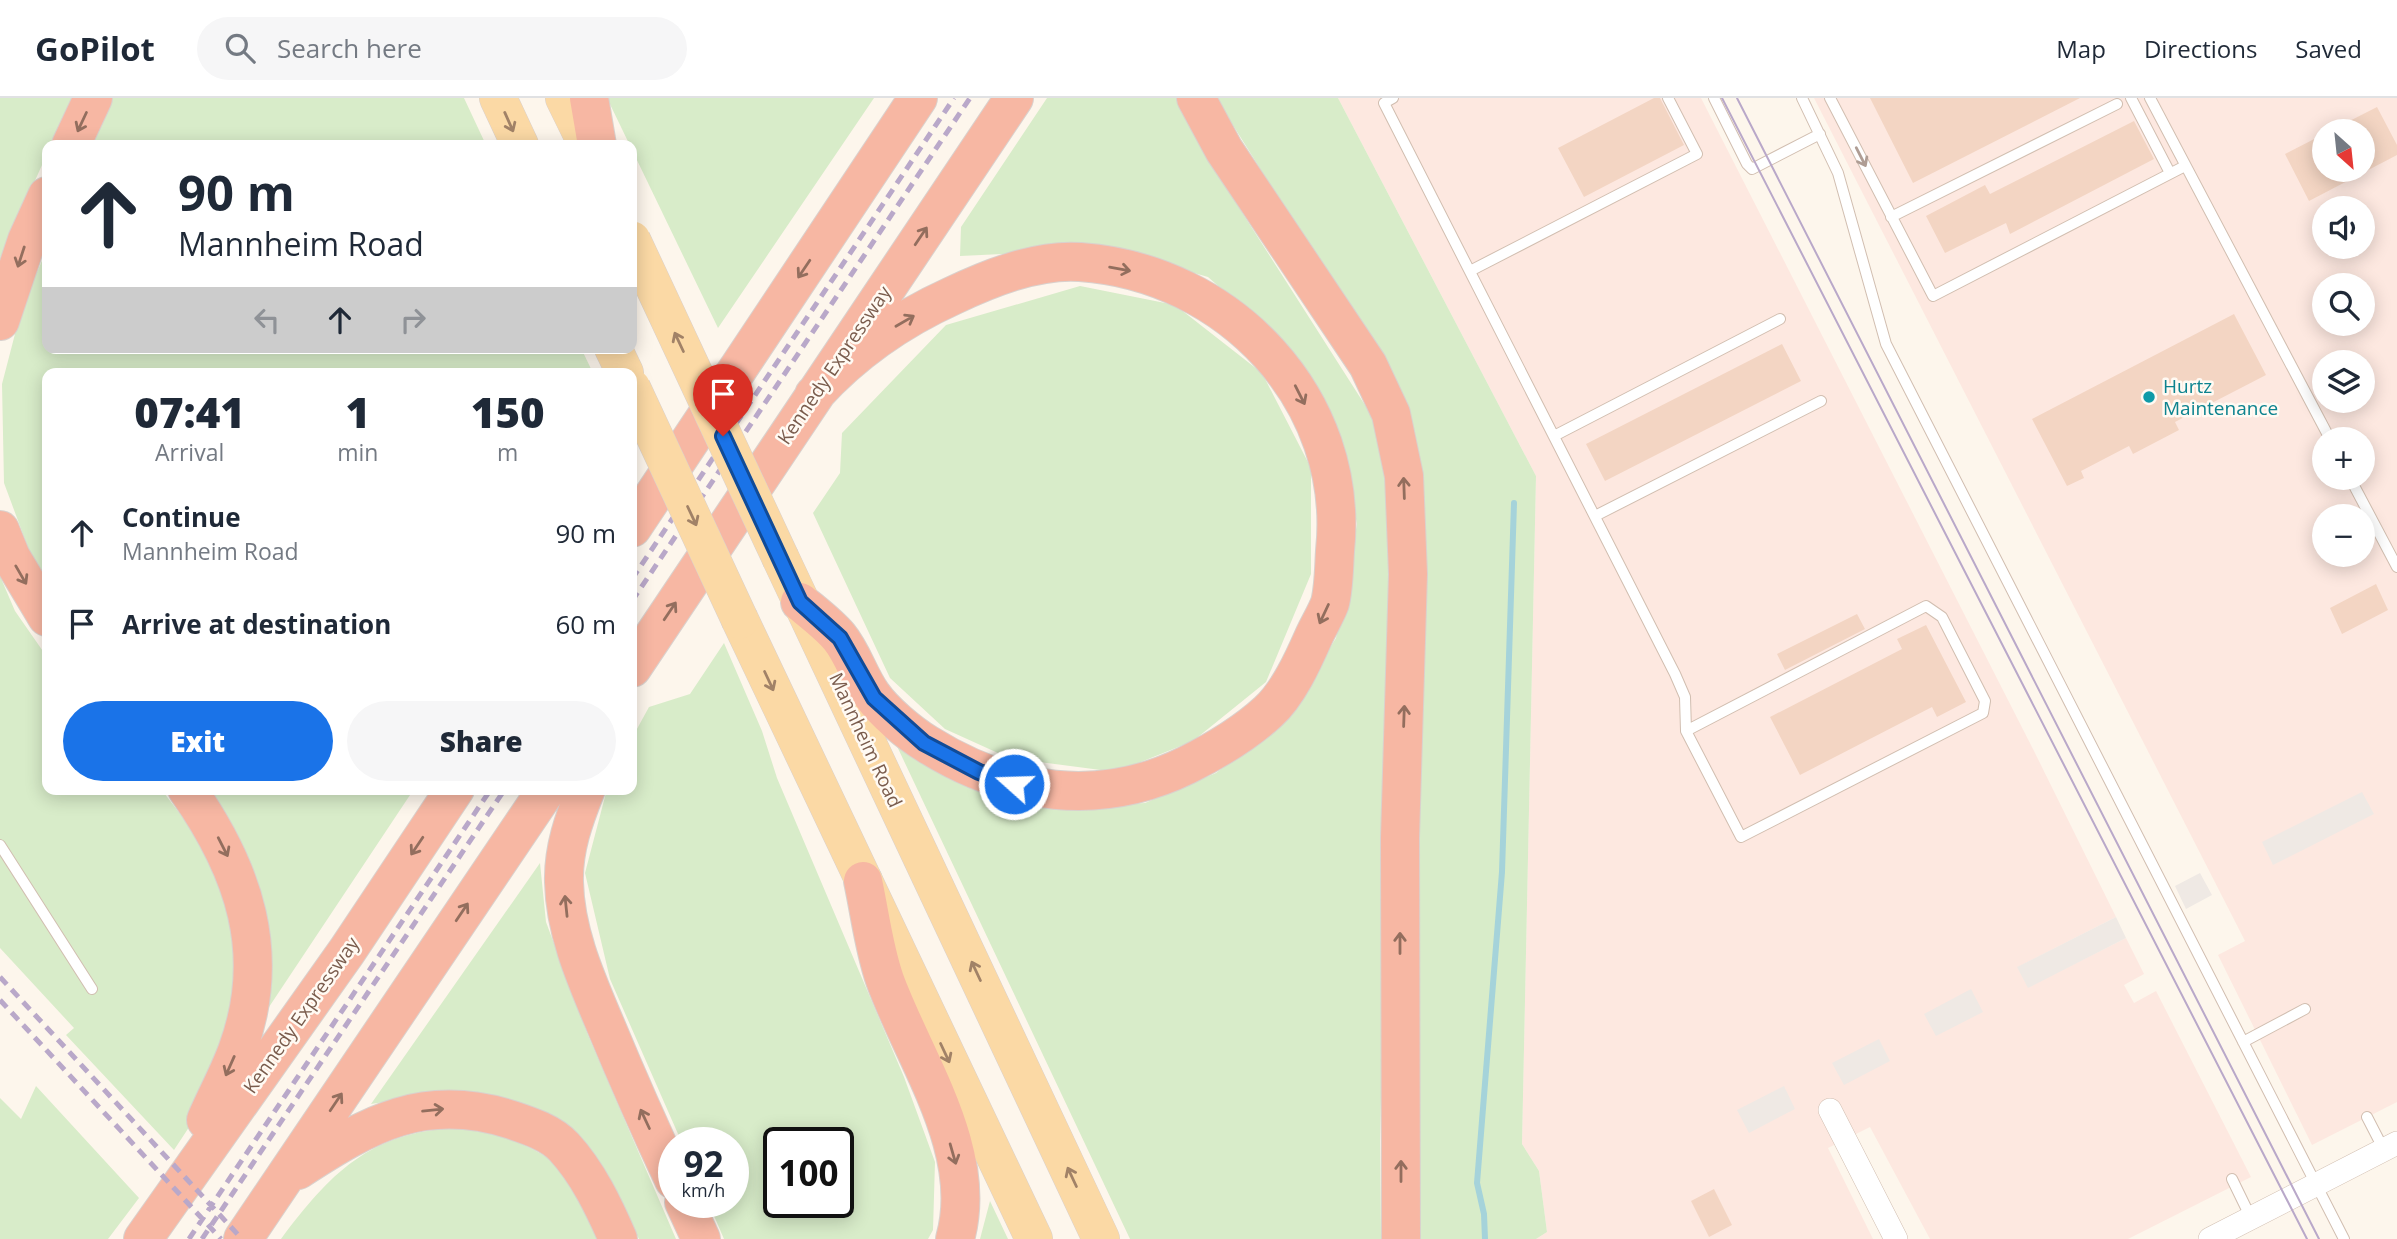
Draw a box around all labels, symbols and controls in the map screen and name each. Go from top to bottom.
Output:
search box [197,17,687,80]
text: GoPilot [35,26,155,71]
icon: search [221,29,259,67]
text: Search here [277,30,422,66]
text: Map [2056,32,2106,65]
text: Directions [2144,32,2257,65]
text: Saved [2295,32,2362,65]
one-way arrow [503,110,516,132]
one-way arrow [75,111,88,132]
north arrow [2312,119,2375,182]
map controls [2312,119,2375,567]
one-way arrow [1854,146,1868,167]
text: 90 m [178,159,295,225]
icon: ahead [63,168,154,259]
button: sound [2312,196,2375,259]
text: Mannheim Road [178,222,424,265]
one-way arrow [914,227,928,247]
one-way arrow [14,246,26,268]
one-way arrow [797,259,812,278]
one-way arrow [1108,263,1131,276]
button: search [2312,273,2375,336]
street label: Kennedy Expressway [771,280,897,449]
icon: left [248,301,286,339]
icon: ahead [321,301,359,339]
icon: right [394,301,432,339]
one-way arrow [894,314,914,328]
one-way arrow [672,332,686,353]
button: layers [2312,350,2375,413]
pin [693,364,753,436]
place label: Hurtz Maintenance [2163,373,2278,421]
icon: arrive [704,375,742,413]
text: 07:41 [134,383,245,440]
text: 1 [346,383,370,440]
text: 150 [471,383,545,440]
one-way arrow [1294,384,1308,405]
marker: Hurtz Maintenance [2141,389,2157,405]
button: + [2312,427,2375,490]
text: Arrival [155,436,224,468]
text: min [337,436,378,468]
text: m [497,436,518,468]
one-way arrow [1398,477,1411,500]
text: Continue [122,499,241,535]
button: − [2312,504,2375,567]
one-way arrow [686,505,699,526]
icon: ahead [63,514,101,552]
text: 90 m [555,515,616,551]
text: Mannheim Road [122,535,299,567]
one-way arrow [14,564,28,584]
one-way arrow [663,602,677,622]
one-way arrow [1317,603,1330,624]
icon: arrive [63,605,101,643]
text: Arrive at destination [122,606,391,642]
text: 60 m [555,606,616,642]
street label: Mannheim Road [823,668,909,812]
one-way arrow [764,671,777,692]
button: Exit [63,701,333,781]
button: Share [347,701,616,781]
one-way arrow [1397,705,1410,728]
position arrow [977,747,1051,821]
one-way arrow [216,836,230,857]
one-way arrow [410,836,424,855]
one-way arrow [560,895,573,918]
one-way arrow [455,903,469,922]
street label: Kennedy Expressway [237,931,365,1099]
one-way arrow [1393,932,1407,955]
one-way arrow [969,961,982,982]
one-way arrow [939,1042,953,1063]
one-way arrow [223,1055,236,1076]
one-way arrow [329,1092,343,1112]
one-way arrow [421,1103,444,1116]
one-way arrow [638,1109,651,1130]
speed limit sign: 100 [763,1127,854,1218]
text: 92 [683,1140,724,1187]
one-way arrow [948,1143,961,1165]
one-way arrow [1394,1160,1408,1183]
one-way arrow [1065,1167,1078,1188]
text: km/h [682,1178,725,1202]

